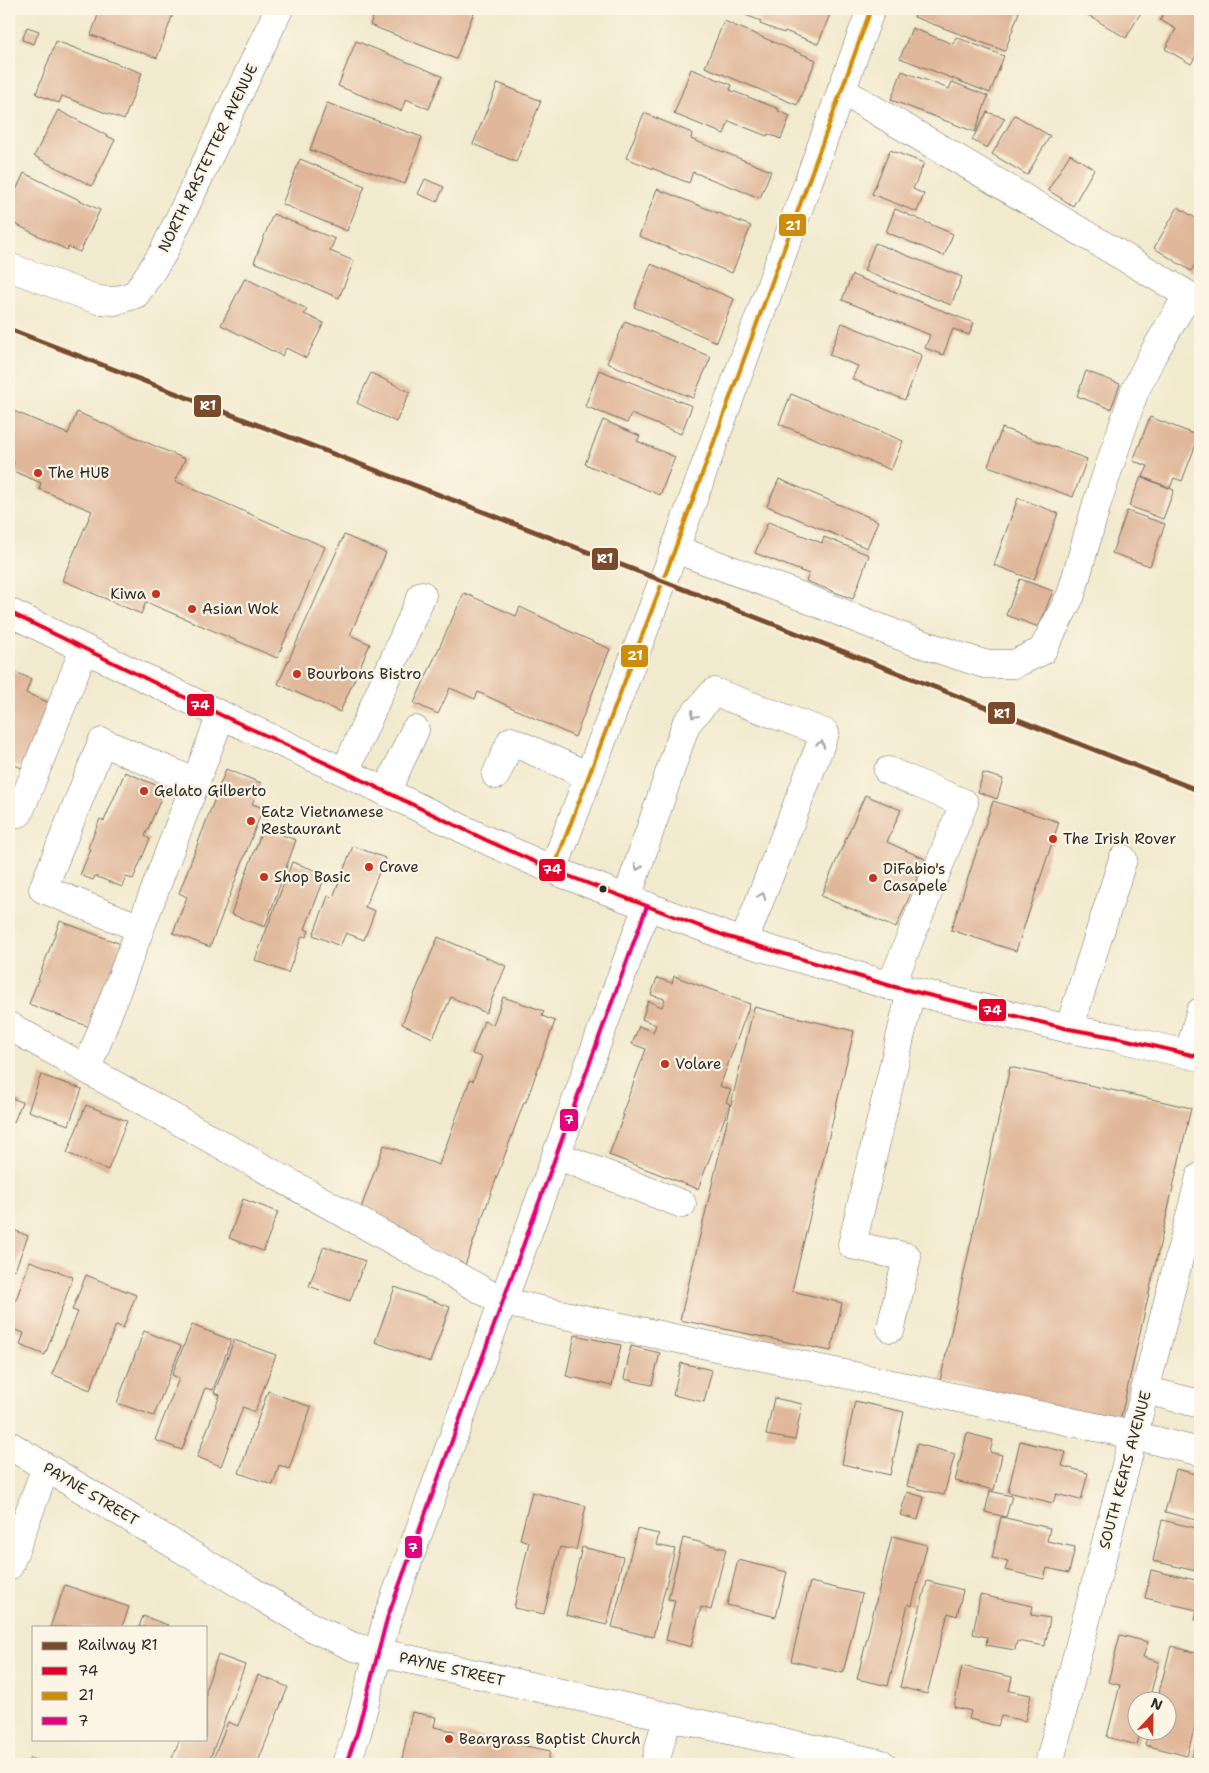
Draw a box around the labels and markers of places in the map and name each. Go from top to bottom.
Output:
place label: The HUB [48,463,110,483]
marker: The HUB [32,467,44,479]
place label: Kiwa [110,584,147,604]
marker: Kiwa [150,588,162,600]
place label: Asian Wok [202,599,279,619]
marker: Asian Wok [186,603,198,615]
place label: Bourbons Bistro [307,664,421,684]
marker: Bourbons Bistro [291,668,303,680]
place label: Gelato Gilberto [154,781,266,801]
marker: Gelato Gilberto [138,785,150,797]
place label: Eatz Vietnamese Restaurant [261,802,384,839]
marker: Eatz Vietnamese Restaurant [245,815,257,827]
place label: The Irish Rover [1063,829,1176,849]
marker: The Irish Rover [1047,833,1059,845]
place label: Crave [379,857,419,877]
place label: DiFabio's Casapele [883,859,948,896]
marker: Crave [363,861,375,873]
place label: Shop Basic [274,867,351,887]
marker: Shop Basic [258,871,270,883]
marker: DiFabio's Casapele [867,872,879,884]
unlabelled marker [598,884,608,894]
place label: Volare [675,1054,721,1074]
marker: Volare [659,1058,671,1070]
place label: Beargrass Baptist Church [459,1729,641,1749]
marker: Beargrass Baptist Church [443,1733,455,1745]

